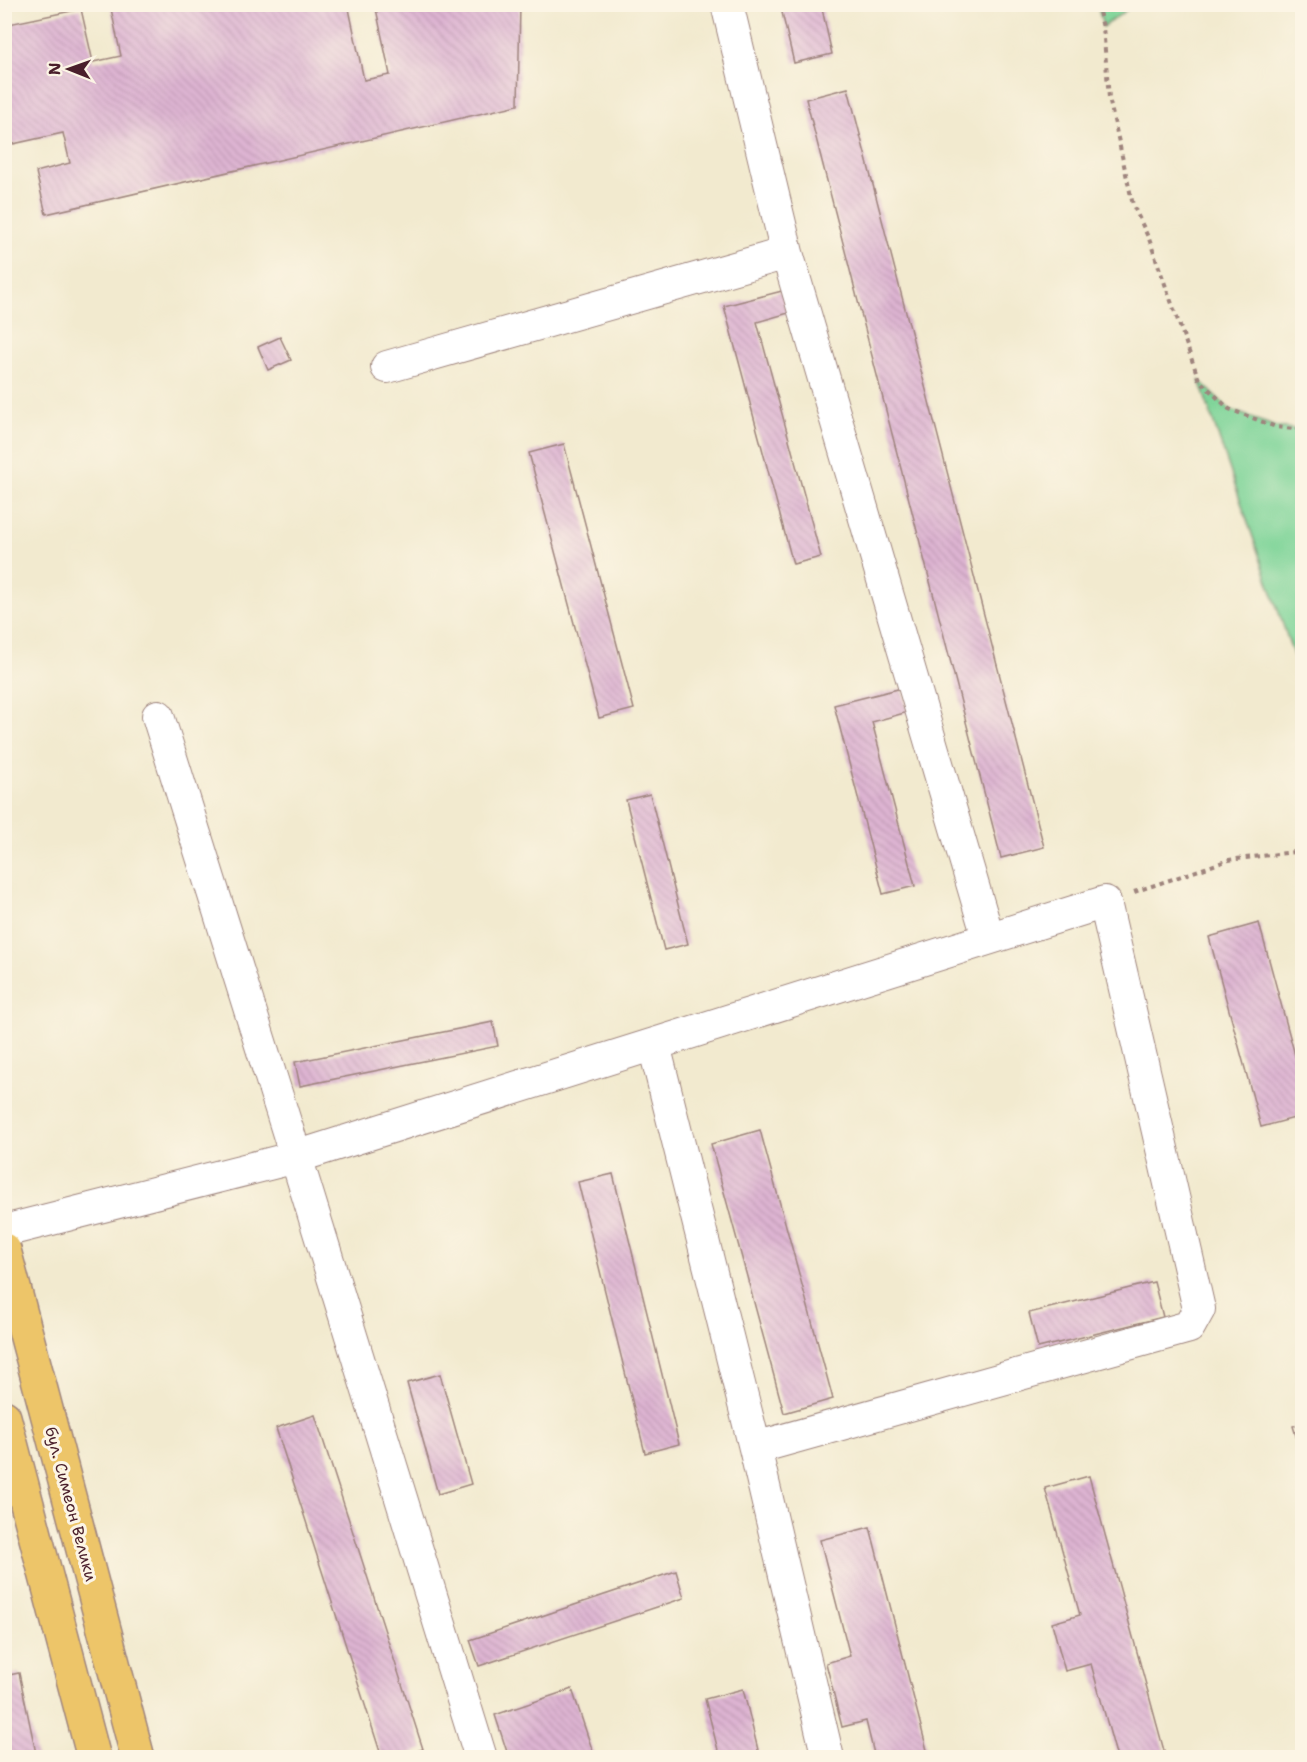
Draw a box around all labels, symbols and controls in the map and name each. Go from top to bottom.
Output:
north arrow [39,39,99,99]
text: N [44,62,65,75]
street label: бул. Симеон Велики [40,1424,102,1584]

